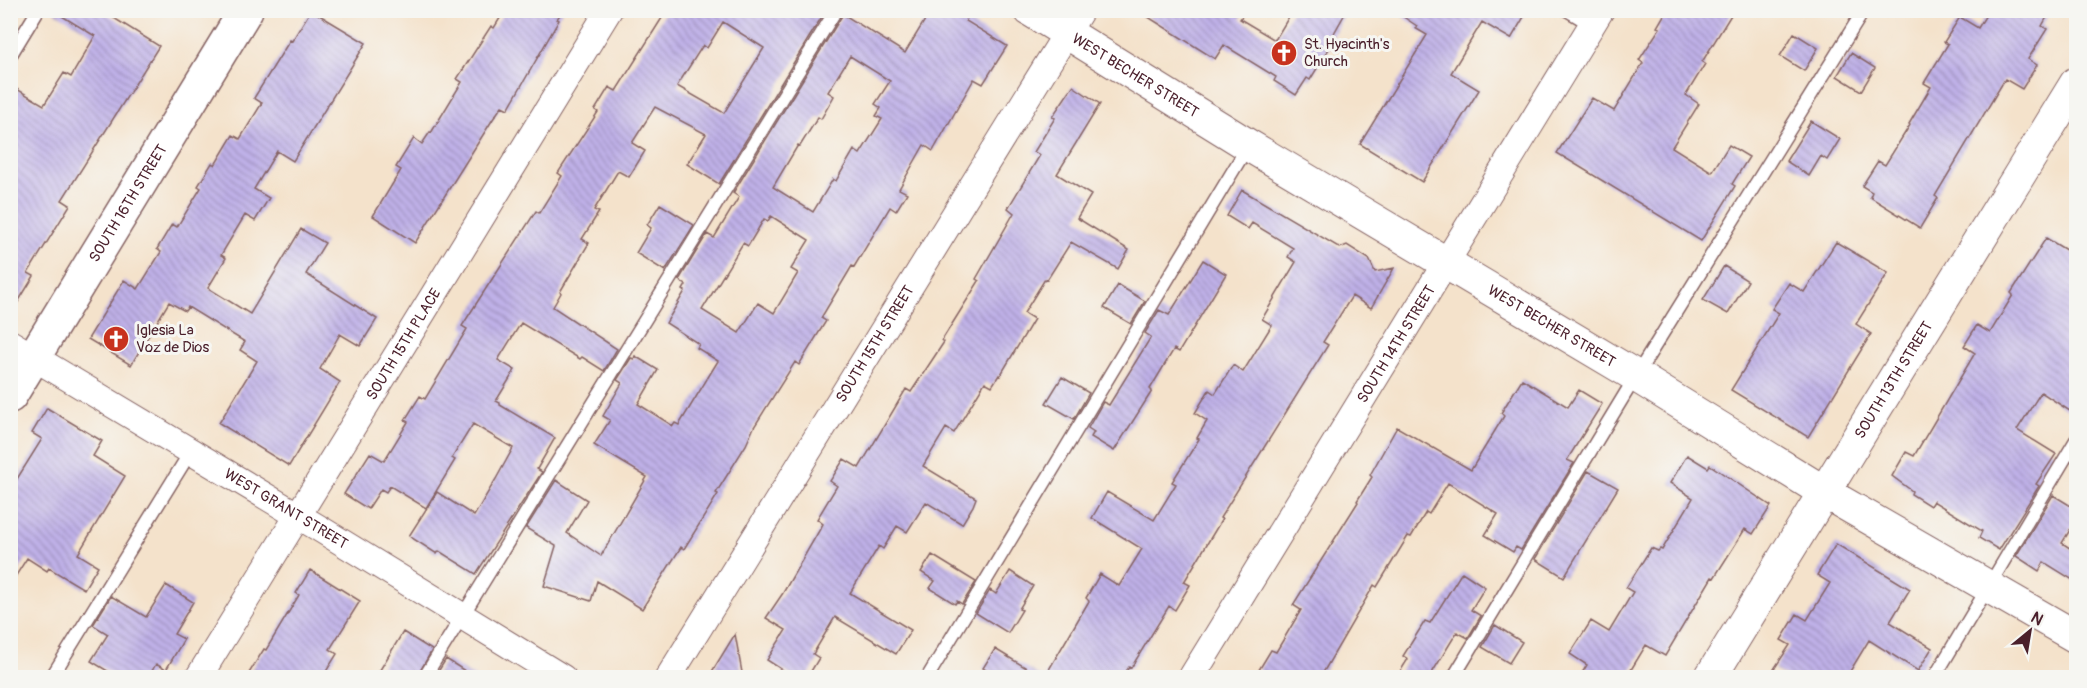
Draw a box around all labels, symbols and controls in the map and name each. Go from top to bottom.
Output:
street label: WEST BECHER STREET [1069,29,1202,122]
place label: St. Hyacinth's Church [1304,35,1390,71]
church icon: St. Hyacinth's Church [1269,38,1299,68]
street label: SOUTH 16TH STREET [85,141,171,266]
street label: WEST BECHER STREET [1484,280,1619,371]
street label: SOUTH 15TH STREET [831,282,918,406]
street label: SOUTH 14TH STREET [1353,282,1439,406]
street label: SOUTH 15TH PLACE [362,284,445,404]
street label: SOUTH 13TH STREET [1850,318,1937,442]
place label: Iglesia La Voz de Dios [136,321,209,357]
church icon: Iglesia La Voz de Dios [101,324,131,354]
street label: WEST GRANT STREET [221,464,351,553]
north arrow [2000,601,2060,661]
text: N [2027,608,2047,630]

